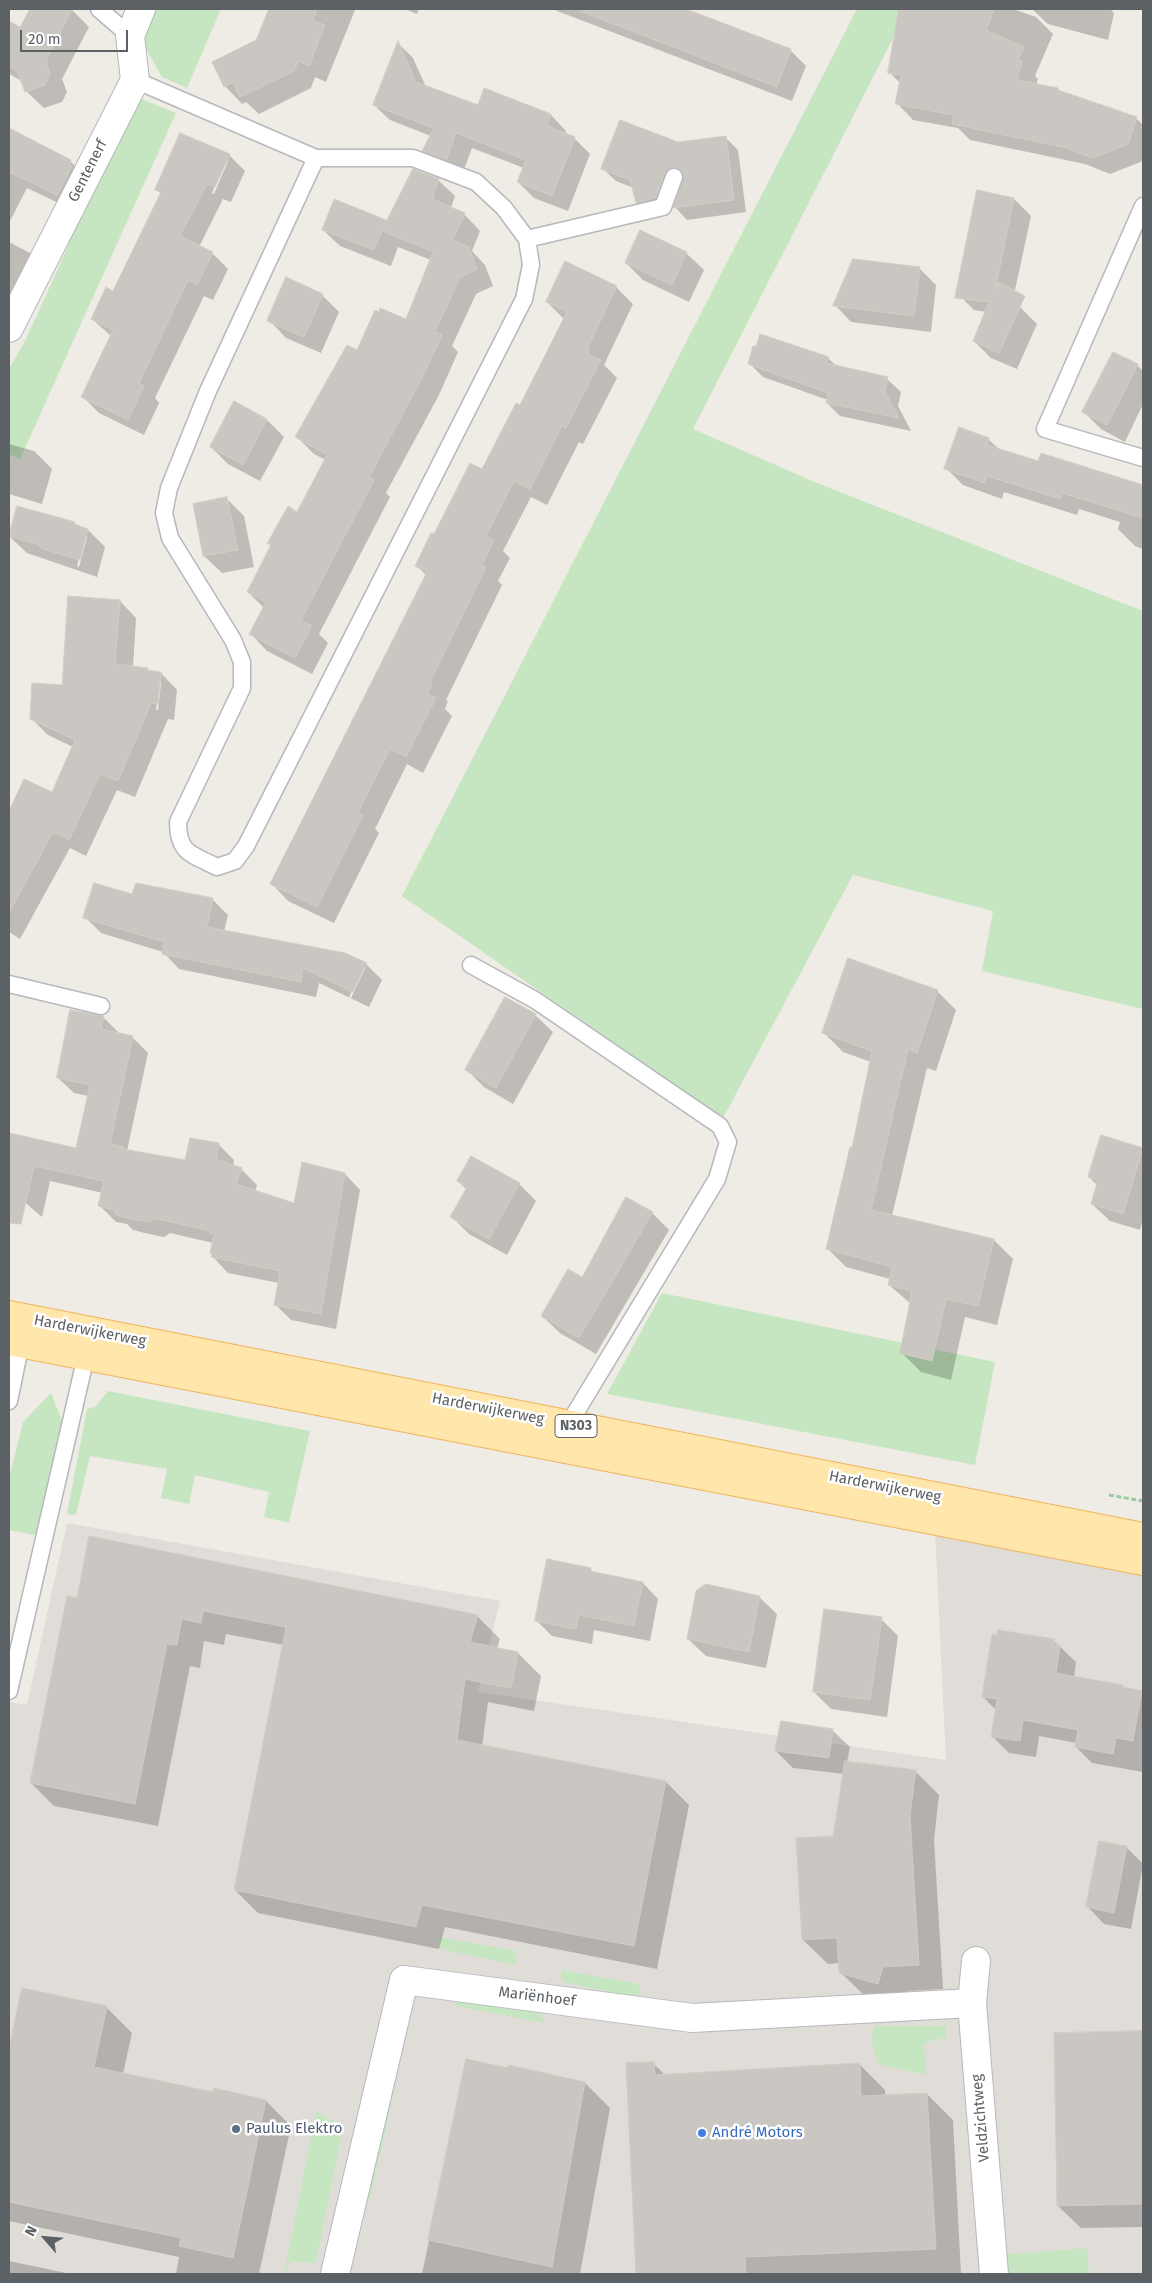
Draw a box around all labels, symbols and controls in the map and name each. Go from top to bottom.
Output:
scale bar [22,20,130,52]
text: 20 m [28,30,61,48]
street label: Gentenerf [65,137,111,205]
street label: Harderwijkerweg [32,1311,148,1351]
street label: Harderwijkerweg [430,1389,546,1429]
road number: N303 [555,1414,597,1438]
street label: Harderwijkerweg [827,1467,943,1507]
street label: Mariënhoef [497,1983,577,2011]
street label: Veldzichtweg [968,2073,994,2163]
place label: Paulus Elektro [246,2120,342,2138]
marker: Paulus Elektro [230,2123,242,2135]
place label: André Motors [712,2124,803,2142]
marker: André Motors [696,2127,708,2139]
north arrow [20,2213,70,2263]
text: N [22,2223,41,2239]

